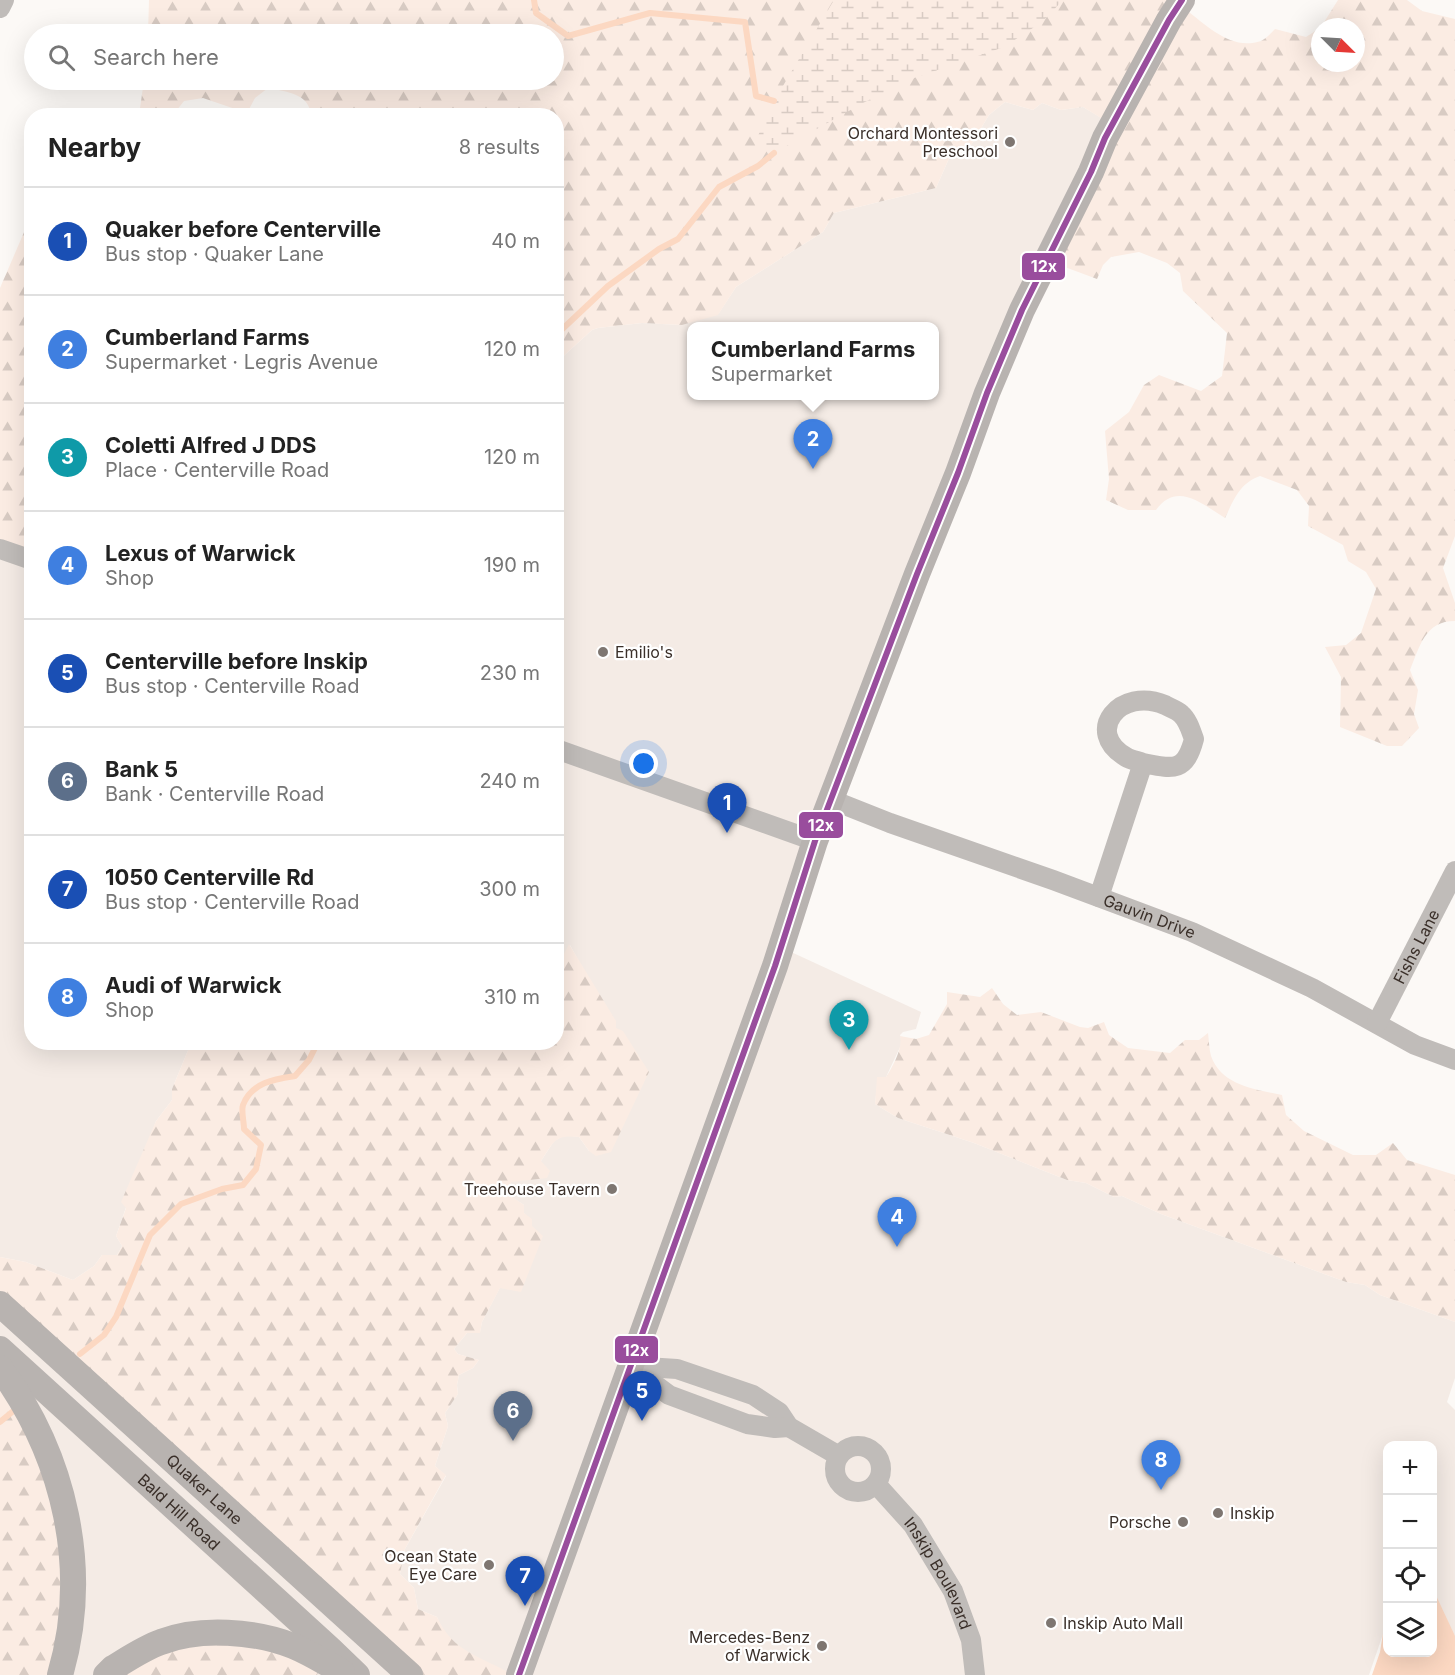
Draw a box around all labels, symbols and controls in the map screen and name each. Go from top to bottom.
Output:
north arrow [1311,18,1365,72]
search box [24,24,564,90]
icon: search [45,41,78,74]
text: Search here [93,44,219,70]
place label: Orchard Montessori Preschool [848,123,998,161]
text: Nearby [48,132,141,163]
text: 8 results [459,135,540,159]
marker: Orchard Montessori Preschool [1003,135,1017,149]
text: Quaker before Centerville [105,216,381,242]
text: 1 [63,229,72,253]
text: 40 m [491,229,540,253]
text: Bus stop · Quaker Lane [105,242,324,266]
line badge: 12x [1021,252,1066,281]
text: 12x [1031,256,1057,276]
popup [687,322,939,400]
text: Cumberland Farms [105,324,310,350]
text: Cumberland Farms [711,336,915,362]
text: 2 [61,337,74,361]
text: 120 m [484,337,540,361]
text: Supermarket · Legris Avenue [105,350,378,374]
text: Supermarket [711,362,832,386]
pin: 2 [794,420,832,469]
text: Coletti Alfred J DDS [105,432,316,458]
text: 3 [61,445,74,469]
text: 120 m [484,445,540,469]
text: Place · Centerville Road [105,458,329,482]
text: Lexus of Warwick [105,540,295,566]
text: 4 [61,553,74,577]
text: 190 m [484,553,540,577]
text: Shop [105,566,154,590]
place label: Emilio's [615,642,673,662]
marker: Emilio's [596,645,610,659]
text: Centerville before Inskip [105,648,368,674]
text: 5 [61,661,74,685]
text: 230 m [480,661,540,685]
text: Bus stop · Centerville Road [105,674,359,698]
your location [629,749,658,778]
text: Bank 5 [105,756,178,782]
text: 6 [61,769,74,793]
text: 240 m [479,769,540,793]
text: Bank · Centerville Road [105,782,324,806]
pin: 1 [708,784,746,833]
line badge: 12x [798,811,844,839]
text: 12x [808,815,834,835]
text: 1050 Centerville Rd [105,864,314,890]
text: 7 [62,877,73,901]
text: 300 m [479,877,540,901]
text: Bus stop · Centerville Road [105,890,359,914]
street label: Gauvin Drive [1101,890,1198,942]
street label: Fishs Lane [1389,906,1444,987]
text: Audi of Warwick [105,972,281,998]
text: 8 [61,985,74,1009]
text: 310 m [484,985,540,1009]
text: Shop [105,998,154,1022]
pin: 3 [830,1000,868,1050]
place label: Treehouse Tavern [464,1179,600,1199]
marker: Treehouse Tavern [605,1182,619,1196]
pin: 4 [878,1198,916,1247]
line badge: 12x [614,1335,659,1364]
text: 12x [623,1340,649,1360]
pin: 5 [622,1372,662,1421]
pin: 6 [494,1392,532,1441]
pin: 8 [1142,1440,1180,1490]
map controls [1383,1441,1437,1657]
button: + [1383,1441,1437,1495]
street label: Quaker Lane [162,1450,247,1529]
street label: Bald Hill Road [134,1469,224,1554]
button: − [1383,1495,1437,1549]
place label: Inskip [1230,1503,1275,1523]
marker: Inskip [1211,1506,1225,1520]
place label: Porsche [1109,1512,1171,1532]
street label: Inskip Boulevard [900,1513,976,1632]
marker: Porsche [1176,1515,1190,1529]
place label: Ocean State Eye Care [384,1546,477,1584]
button: locate [1383,1549,1437,1603]
pin: 7 [506,1556,544,1606]
marker: Ocean State Eye Care [482,1558,496,1572]
button: layers [1383,1603,1437,1657]
place label: Inskip Auto Mall [1063,1613,1183,1633]
marker: Inskip Auto Mall [1044,1616,1058,1630]
place label: Mercedes-Benz of Warwick [689,1627,810,1665]
marker: Mercedes-Benz of Warwick [815,1639,829,1653]

